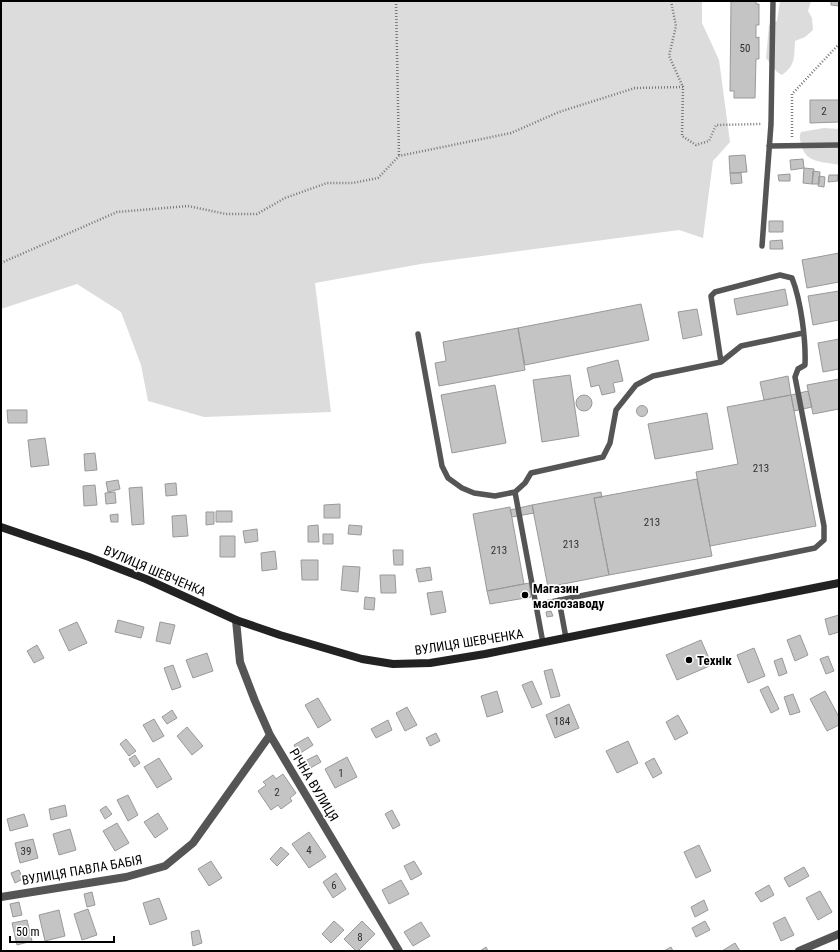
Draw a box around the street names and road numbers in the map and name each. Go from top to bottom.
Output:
street label: ВУЛИЦЯ ШЕВЧЕНКА [102,543,209,600]
street label: ВУЛИЦЯ ШЕВЧЕНКА [414,626,525,658]
street label: РІЧНА ВУЛИЦЯ [286,746,342,824]
street label: ВУЛИЦЯ ПАВЛА БАБІЯ [21,852,143,888]

